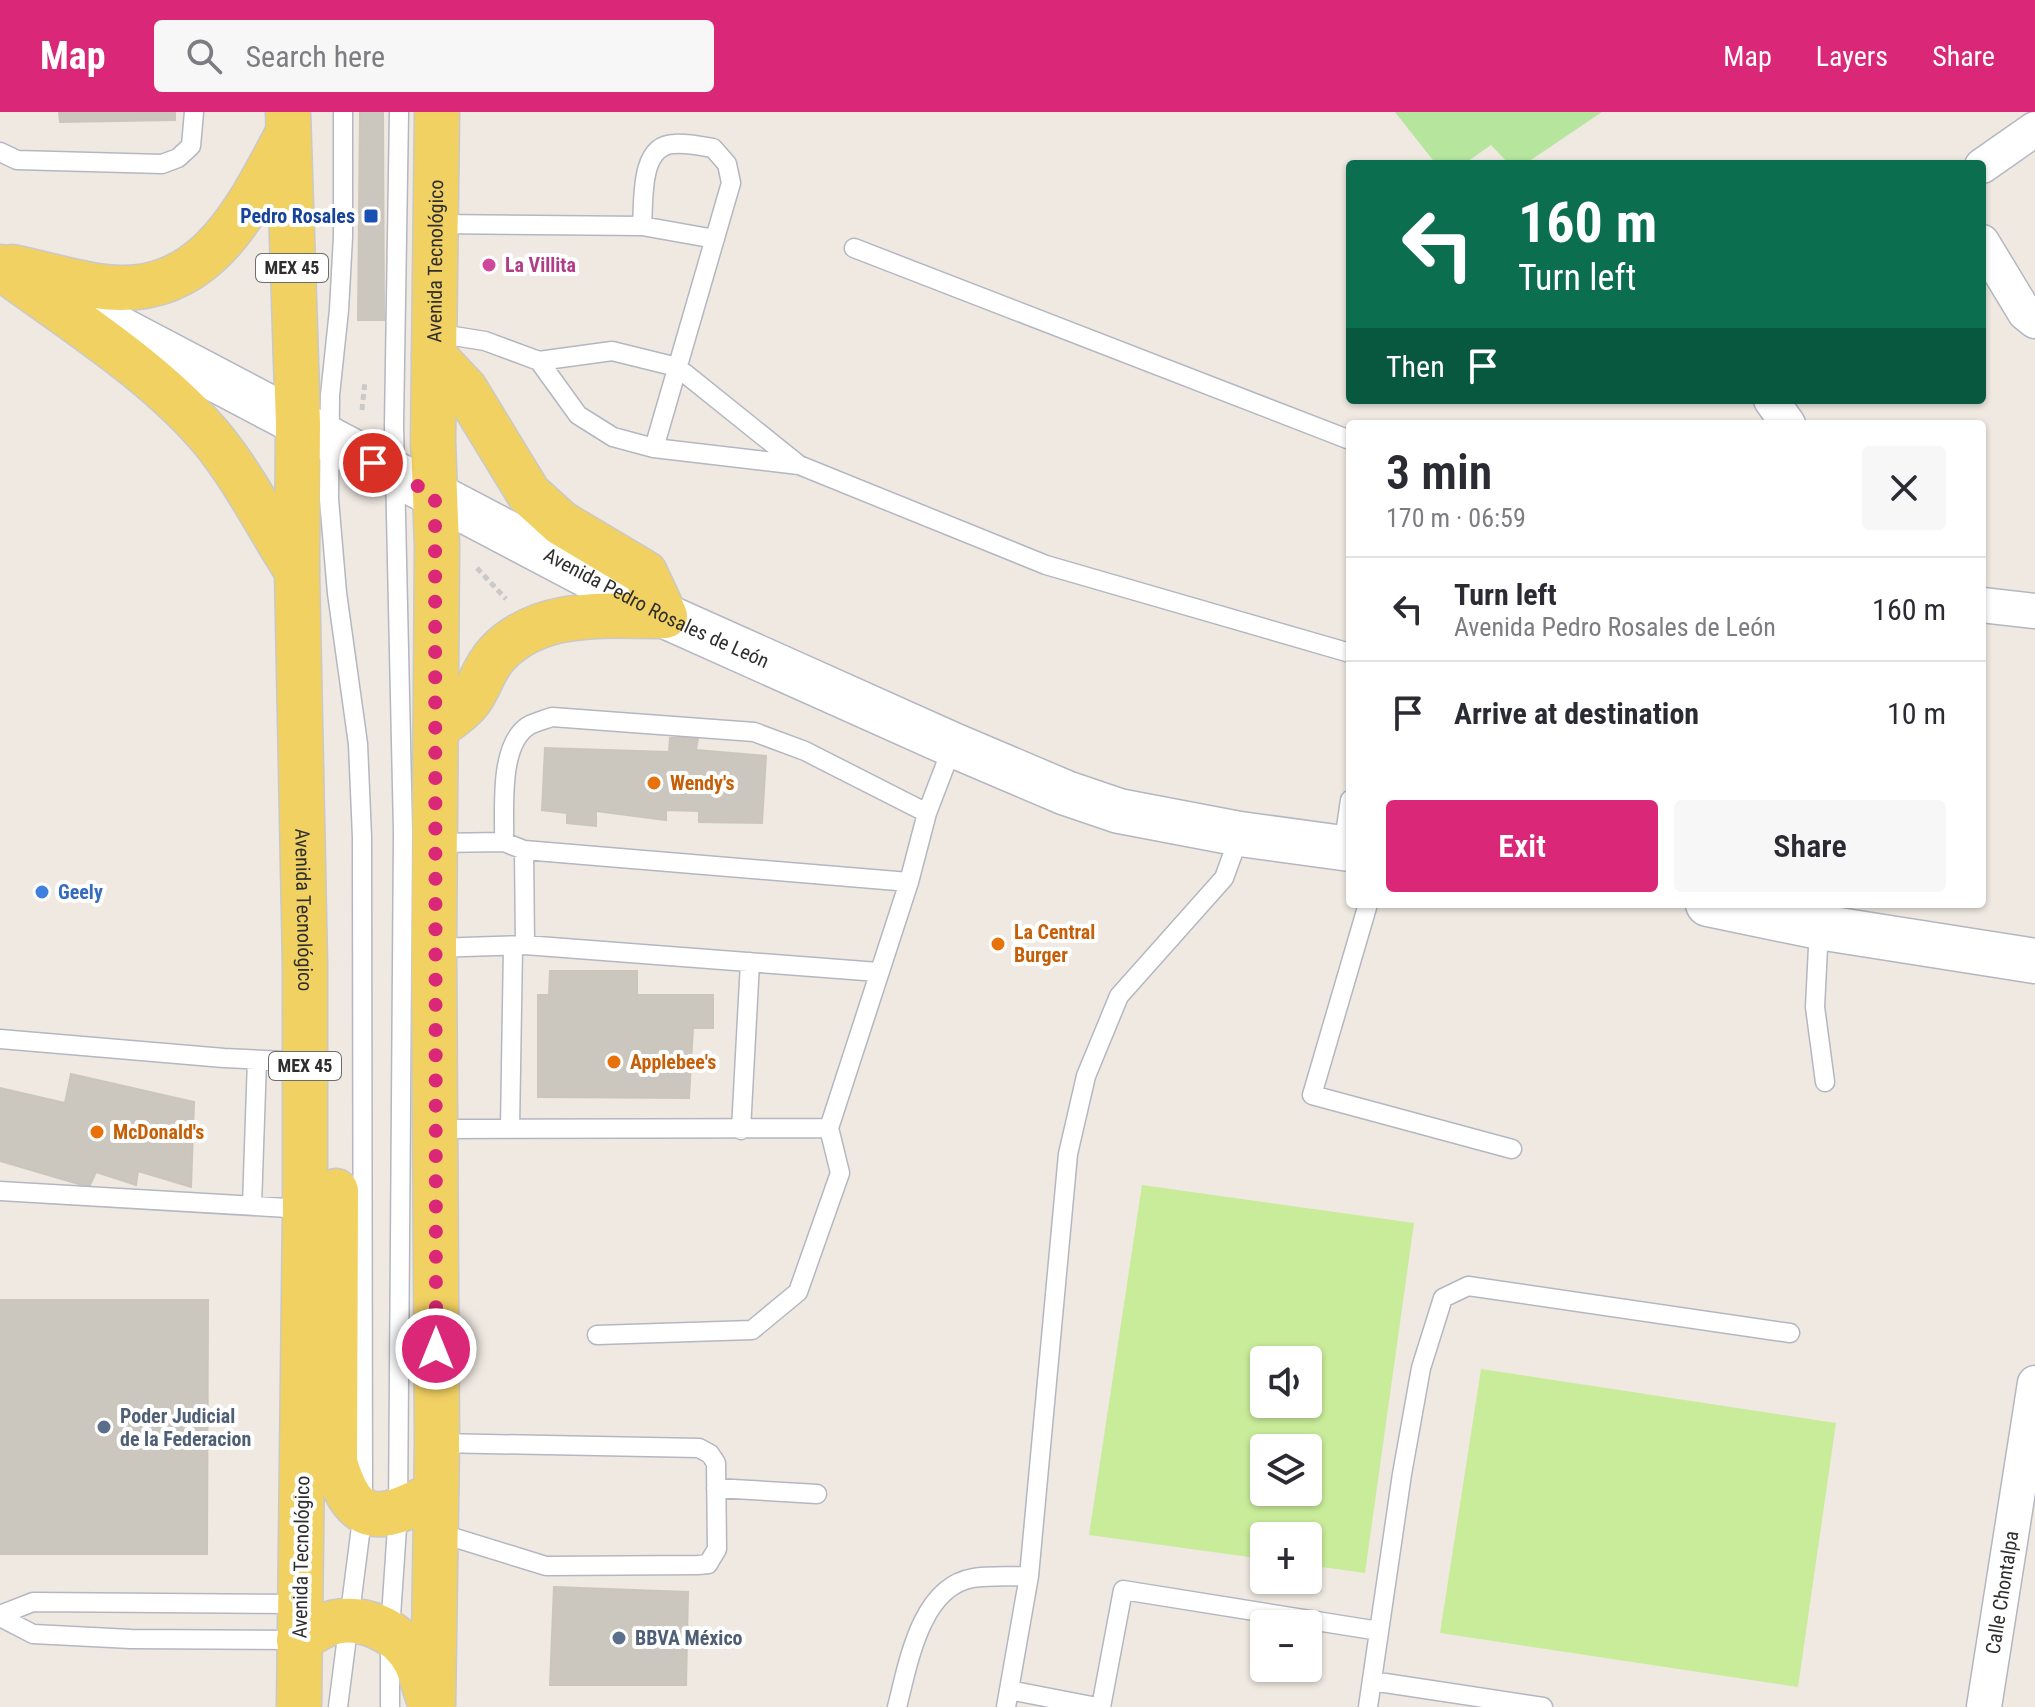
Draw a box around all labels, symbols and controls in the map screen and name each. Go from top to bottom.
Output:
search box [154,20,714,92]
text: Map [40,34,106,78]
icon: search [182,34,226,78]
text: Search here [246,39,385,74]
text: Map [1723,40,1772,73]
text: Layers [1816,40,1888,73]
text: Share [1932,40,1995,73]
street label: Avenida Tecnológico [422,179,448,343]
text: 160 m [1518,190,1657,256]
icon: left [1386,192,1490,296]
place label: Pedro Rosales [240,204,355,228]
marker: Pedro Rosales [362,207,380,225]
place label: La Villita [505,253,576,277]
road number: MEX 45 [256,254,328,282]
marker: La Villita [480,256,498,274]
text: Turn left [1518,257,1636,299]
icon: arrive [1461,344,1505,388]
text: Then [1386,349,1445,384]
pin [339,429,407,497]
icon: arrive [351,441,395,485]
text: 3 min [1386,444,1492,501]
button: close [1862,446,1946,530]
text: 170 m · 06:59 [1386,503,1526,533]
street label: Avenida Pedro Rosales de León [540,543,773,673]
text: Turn left [1454,577,1557,612]
icon: left [1386,587,1430,631]
text: 160 m [1872,592,1946,627]
text: Avenida Pedro Rosales de León [1454,612,1776,642]
icon: arrive [1386,691,1430,735]
text: Arrive at destination [1454,696,1699,731]
text: 10 m [1887,696,1946,731]
place label: Wendy's [670,771,734,795]
marker: Wendy's [645,774,663,792]
button: Exit [1386,800,1658,892]
button: Share [1674,800,1946,892]
street label: Avenida Tecnológico [290,828,317,991]
place label: Geely [58,880,103,904]
marker: Geely [33,883,51,901]
place label: La Central Burger [1014,920,1095,967]
marker: La Central Burger [989,935,1007,953]
place label: Applebee's [630,1050,716,1074]
road number: MEX 45 [269,1052,341,1080]
marker: Applebee's [605,1053,623,1071]
place label: McDonald's [113,1120,204,1144]
marker: McDonald's [88,1123,106,1141]
position arrow [394,1307,478,1391]
map controls [1250,1346,1322,1682]
button: sound [1250,1346,1322,1418]
place label: Poder Judicial de la Federacion [120,1404,251,1451]
marker: Poder Judicial de la Federacion [95,1418,113,1436]
button: layers [1250,1434,1322,1506]
street label: Avenida Tecnológico [288,1475,314,1639]
button: + [1250,1522,1322,1594]
street label: Calle Chontalpa [1981,1529,2024,1656]
button: − [1250,1610,1322,1682]
place label: BBVA México [635,1626,743,1650]
marker: BBVA México [610,1629,628,1647]

